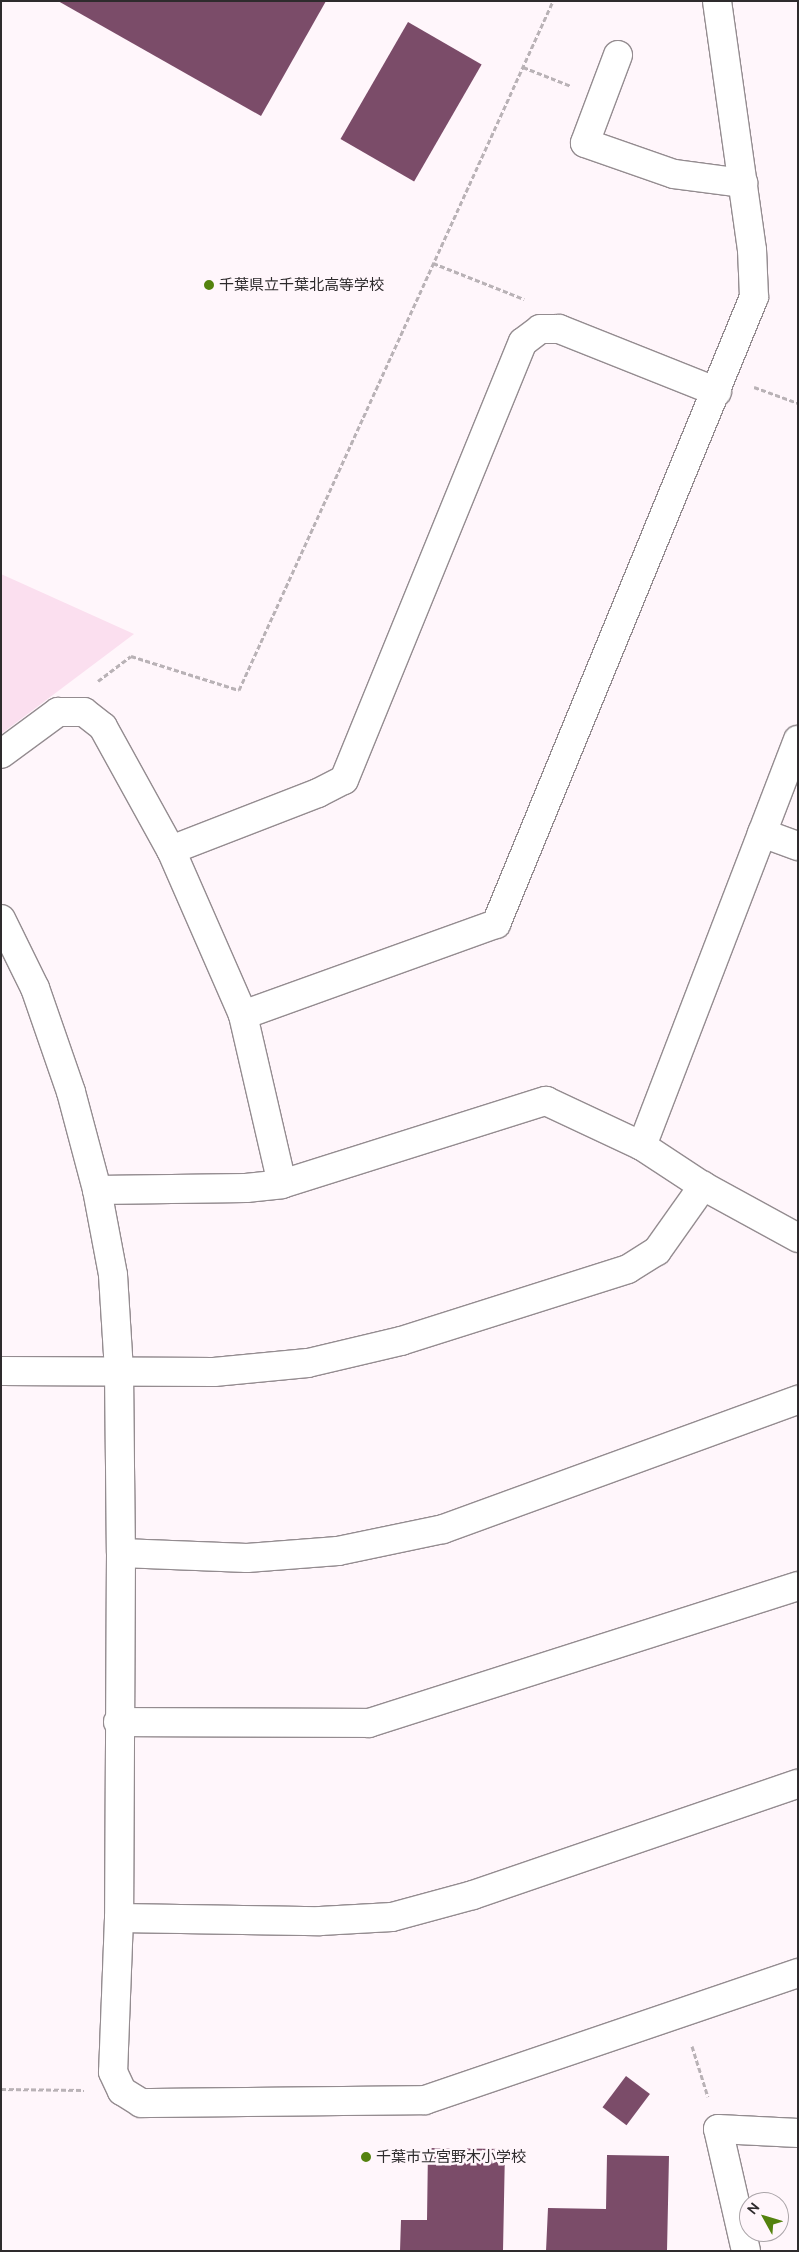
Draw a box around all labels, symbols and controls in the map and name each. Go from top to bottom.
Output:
place label: 千葉県立千葉北高等学校 [219,276,384,294]
marker: 千葉県立千葉北高等学校 [203,279,215,291]
place label: 千葉市立宮野木小学校 [376,2148,526,2166]
marker: 千葉市立宮野木小学校 [360,2151,372,2163]
north arrow [739,2192,789,2242]
text: N [744,2199,763,2217]

